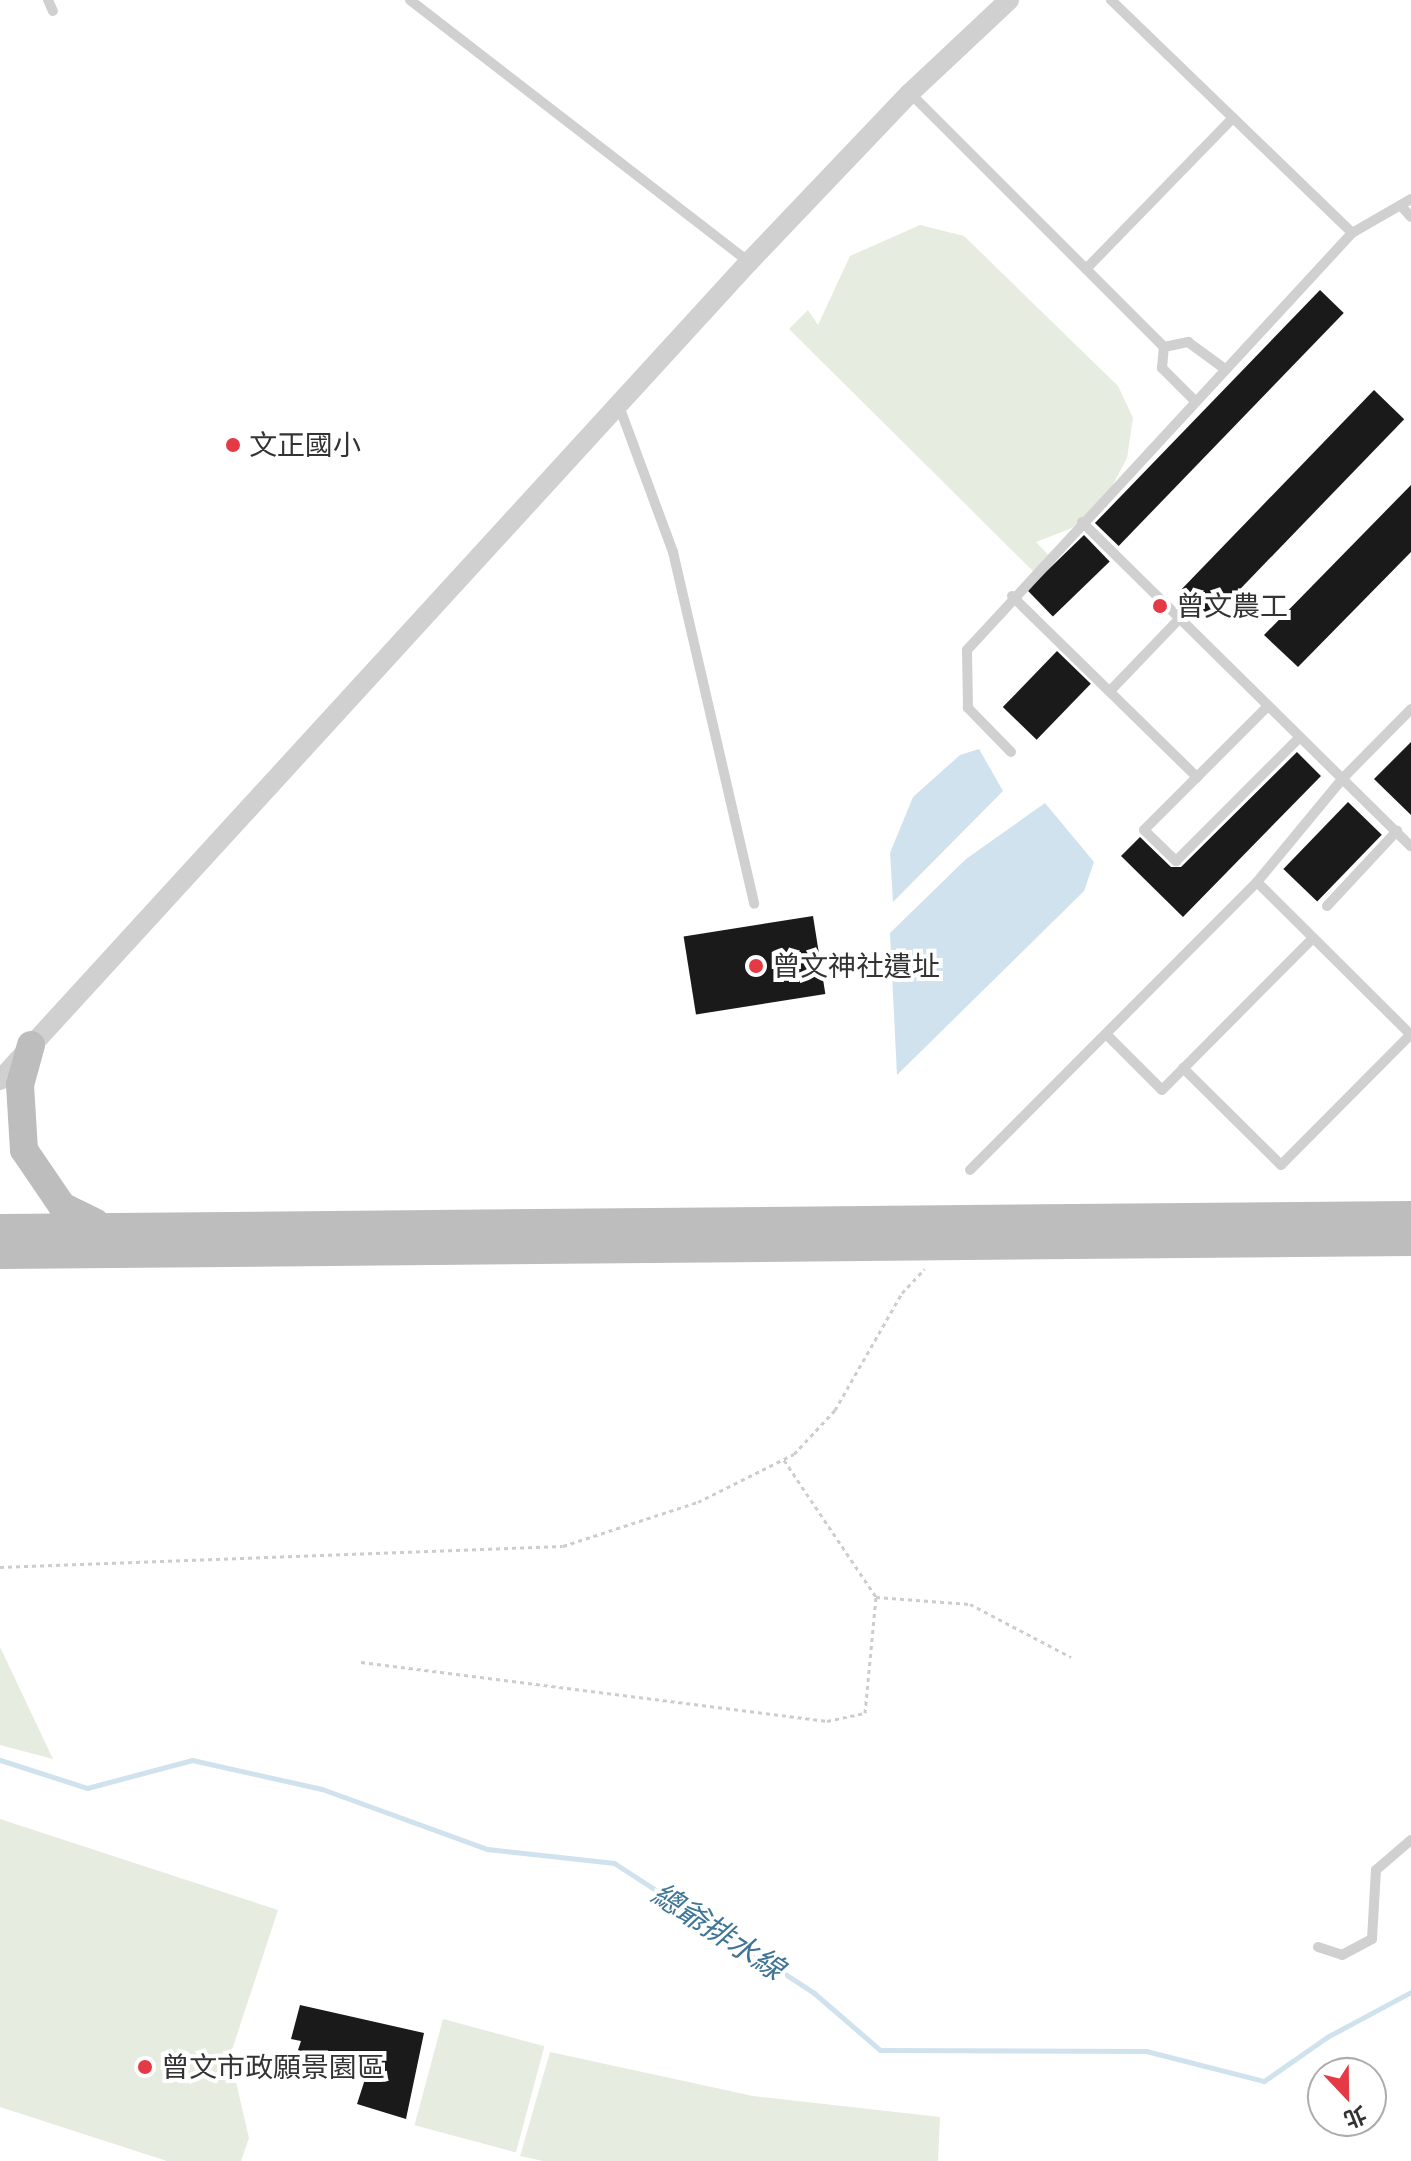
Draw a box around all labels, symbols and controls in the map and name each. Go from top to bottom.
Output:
place label: 文正國小 [249,428,361,462]
marker: 文正國小 [224,436,242,454]
place label: 曾文農工 [1176,589,1288,623]
marker: 曾文農工 [1151,597,1169,615]
place label: 曾文神社遺址 [772,949,940,983]
marker: 曾文神社遺址 [747,957,765,975]
water label: 總爺排水線 [645,1875,791,1987]
place label: 曾文市政願景園區 [161,2050,385,2084]
north arrow [1307,2057,1387,2137]
marker: 曾文市政願景園區 [136,2058,154,2076]
text: 北 [1341,2102,1370,2134]

